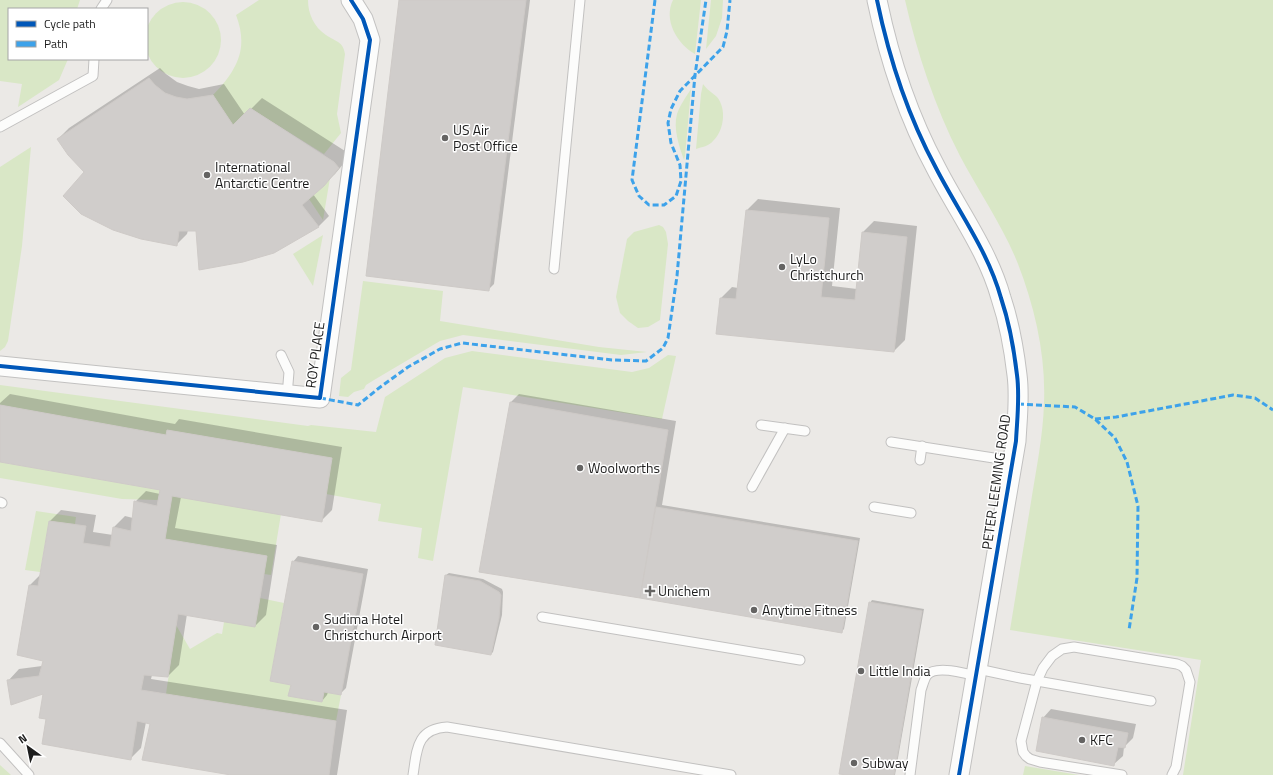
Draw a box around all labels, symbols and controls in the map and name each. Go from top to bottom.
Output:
legend [8,8,148,60]
text: Cycle path [44,14,96,33]
text: Path [44,34,68,53]
place label: US Air Post Office [453,119,518,156]
marker: US Air Post Office [440,133,450,143]
place label: International Antarctic Centre [215,156,309,193]
marker: International Antarctic Centre [202,170,212,180]
place label: LyLo Christchurch [790,248,864,285]
marker: LyLo Christchurch [777,262,787,272]
street label: ROY PLACE [299,320,330,389]
street label: PETER LEEMING ROAD [976,413,1015,551]
place label: Woolworths [588,457,660,478]
marker: Woolworths [575,463,585,473]
place label: Unichem [658,580,710,601]
marker: Unichem [645,586,655,596]
place label: Anytime Fitness [762,599,857,620]
marker: Anytime Fitness [749,605,759,615]
place label: Sudima Hotel Christchurch Airport [324,608,442,645]
marker: Sudima Hotel Christchurch Airport [311,622,321,632]
place label: Little India [869,660,930,681]
marker: Little India [856,666,866,676]
north arrow [8,727,48,767]
place label: KFC [1090,729,1113,750]
text: N [15,730,30,747]
marker: KFC [1077,735,1087,745]
place label: Subway [862,752,909,773]
marker: Subway [849,758,859,768]

